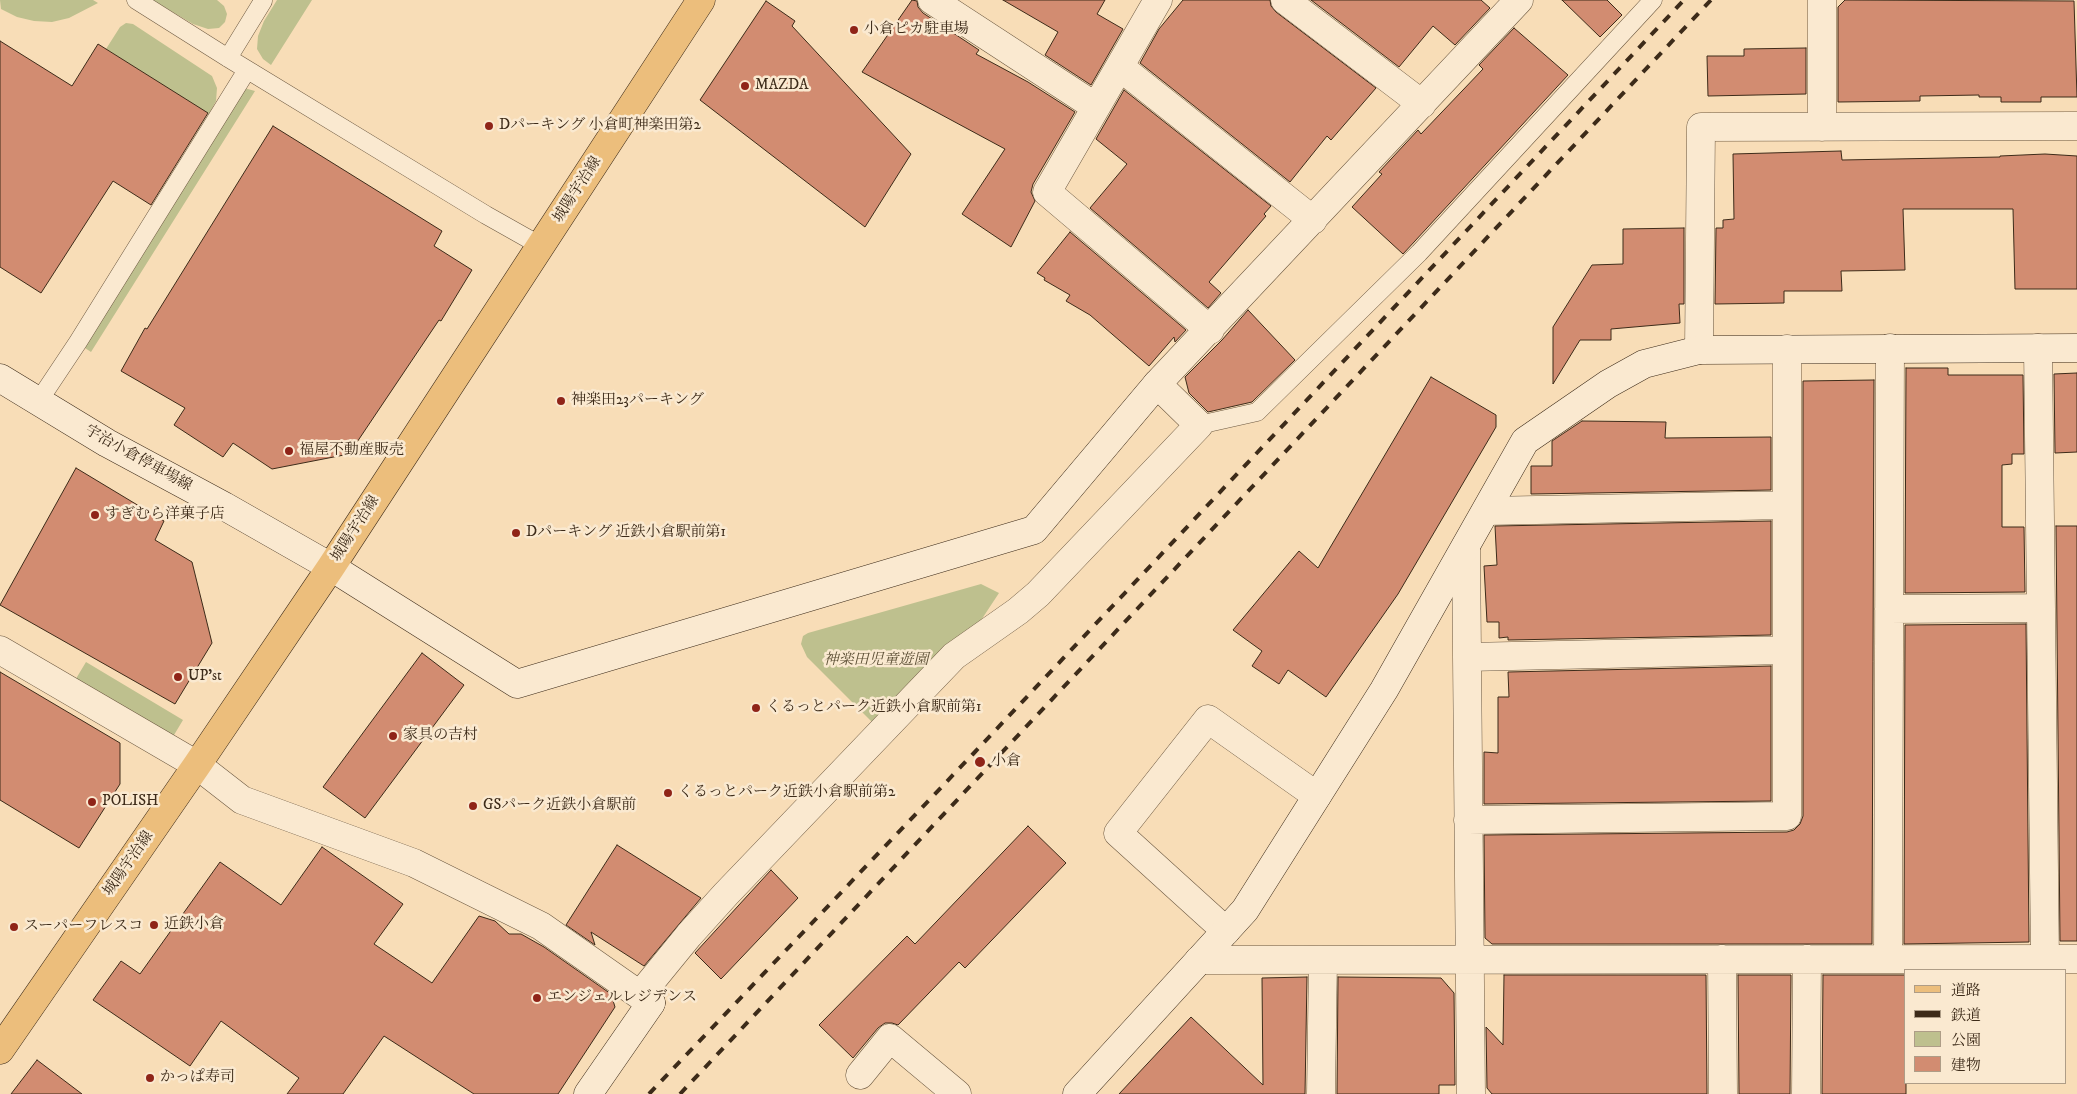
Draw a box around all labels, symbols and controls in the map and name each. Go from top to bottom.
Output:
place label: 小倉ピカ駐車場 [864,21,969,39]
marker: 小倉ピカ駐車場 [848,24,860,36]
place label: MAZDA [755,77,808,95]
marker: MAZDA [739,80,751,92]
place label: Dパーキング 小倉町神楽田第2 [499,117,701,135]
marker: Dパーキング 小倉町神楽田第2 [483,120,495,132]
street label: 城陽宇治線 [550,154,606,226]
place label: 神楽田23パーキング [571,392,704,410]
marker: 神楽田23パーキング [555,395,567,407]
street label: 宇治小倉停車場線 [81,422,195,496]
place label: 福屋不動産販売 [299,442,404,460]
marker: 福屋不動産販売 [283,445,295,457]
street label: 城陽宇治線 [328,493,384,565]
place label: すぎむら洋菓子店 [105,506,225,524]
marker: すぎむら洋菓子店 [89,509,101,521]
place label: Dパーキング 近鉄小倉駅前第1 [526,524,726,542]
marker: Dパーキング 近鉄小倉駅前第1 [510,527,522,539]
park label: 神楽田児童遊園 [824,652,928,670]
place label: UP'st [188,668,222,686]
marker: UP'st [172,671,184,683]
place label: くるっとパーク近鉄小倉駅前第1 [766,699,982,717]
marker: くるっとパーク近鉄小倉駅前第1 [750,702,762,714]
place label: 家具の吉村 [403,727,478,745]
marker: 家具の吉村 [387,730,399,742]
place label: 小倉 [991,753,1021,771]
marker: 小倉 [973,755,987,769]
place label: くるっとパーク近鉄小倉駅前第2 [678,784,895,802]
marker: くるっとパーク近鉄小倉駅前第2 [662,787,674,799]
place label: POLISH [102,793,159,811]
marker: POLISH [86,796,98,808]
place label: GSパーク近鉄小倉駅前 [483,797,636,815]
marker: GSパーク近鉄小倉駅前 [467,800,479,812]
street label: 城陽宇治線 [100,828,158,900]
place label: 近鉄小倉 [164,916,224,934]
place label: スーパーフレスコ [24,918,143,936]
marker: 近鉄小倉 [148,919,160,931]
marker: スーパーフレスコ [8,921,20,933]
legend [1904,969,2067,1084]
text: 道路 [1951,981,1981,1000]
place label: エンジェルレジデンス [547,989,697,1007]
marker: エンジェルレジデンス [531,992,543,1004]
text: 鉄道 [1951,1006,1981,1025]
text: 公園 [1951,1031,1981,1050]
text: 建物 [1951,1056,1981,1075]
place label: かっぱ寿司 [160,1069,235,1087]
marker: かっぱ寿司 [144,1072,156,1084]

